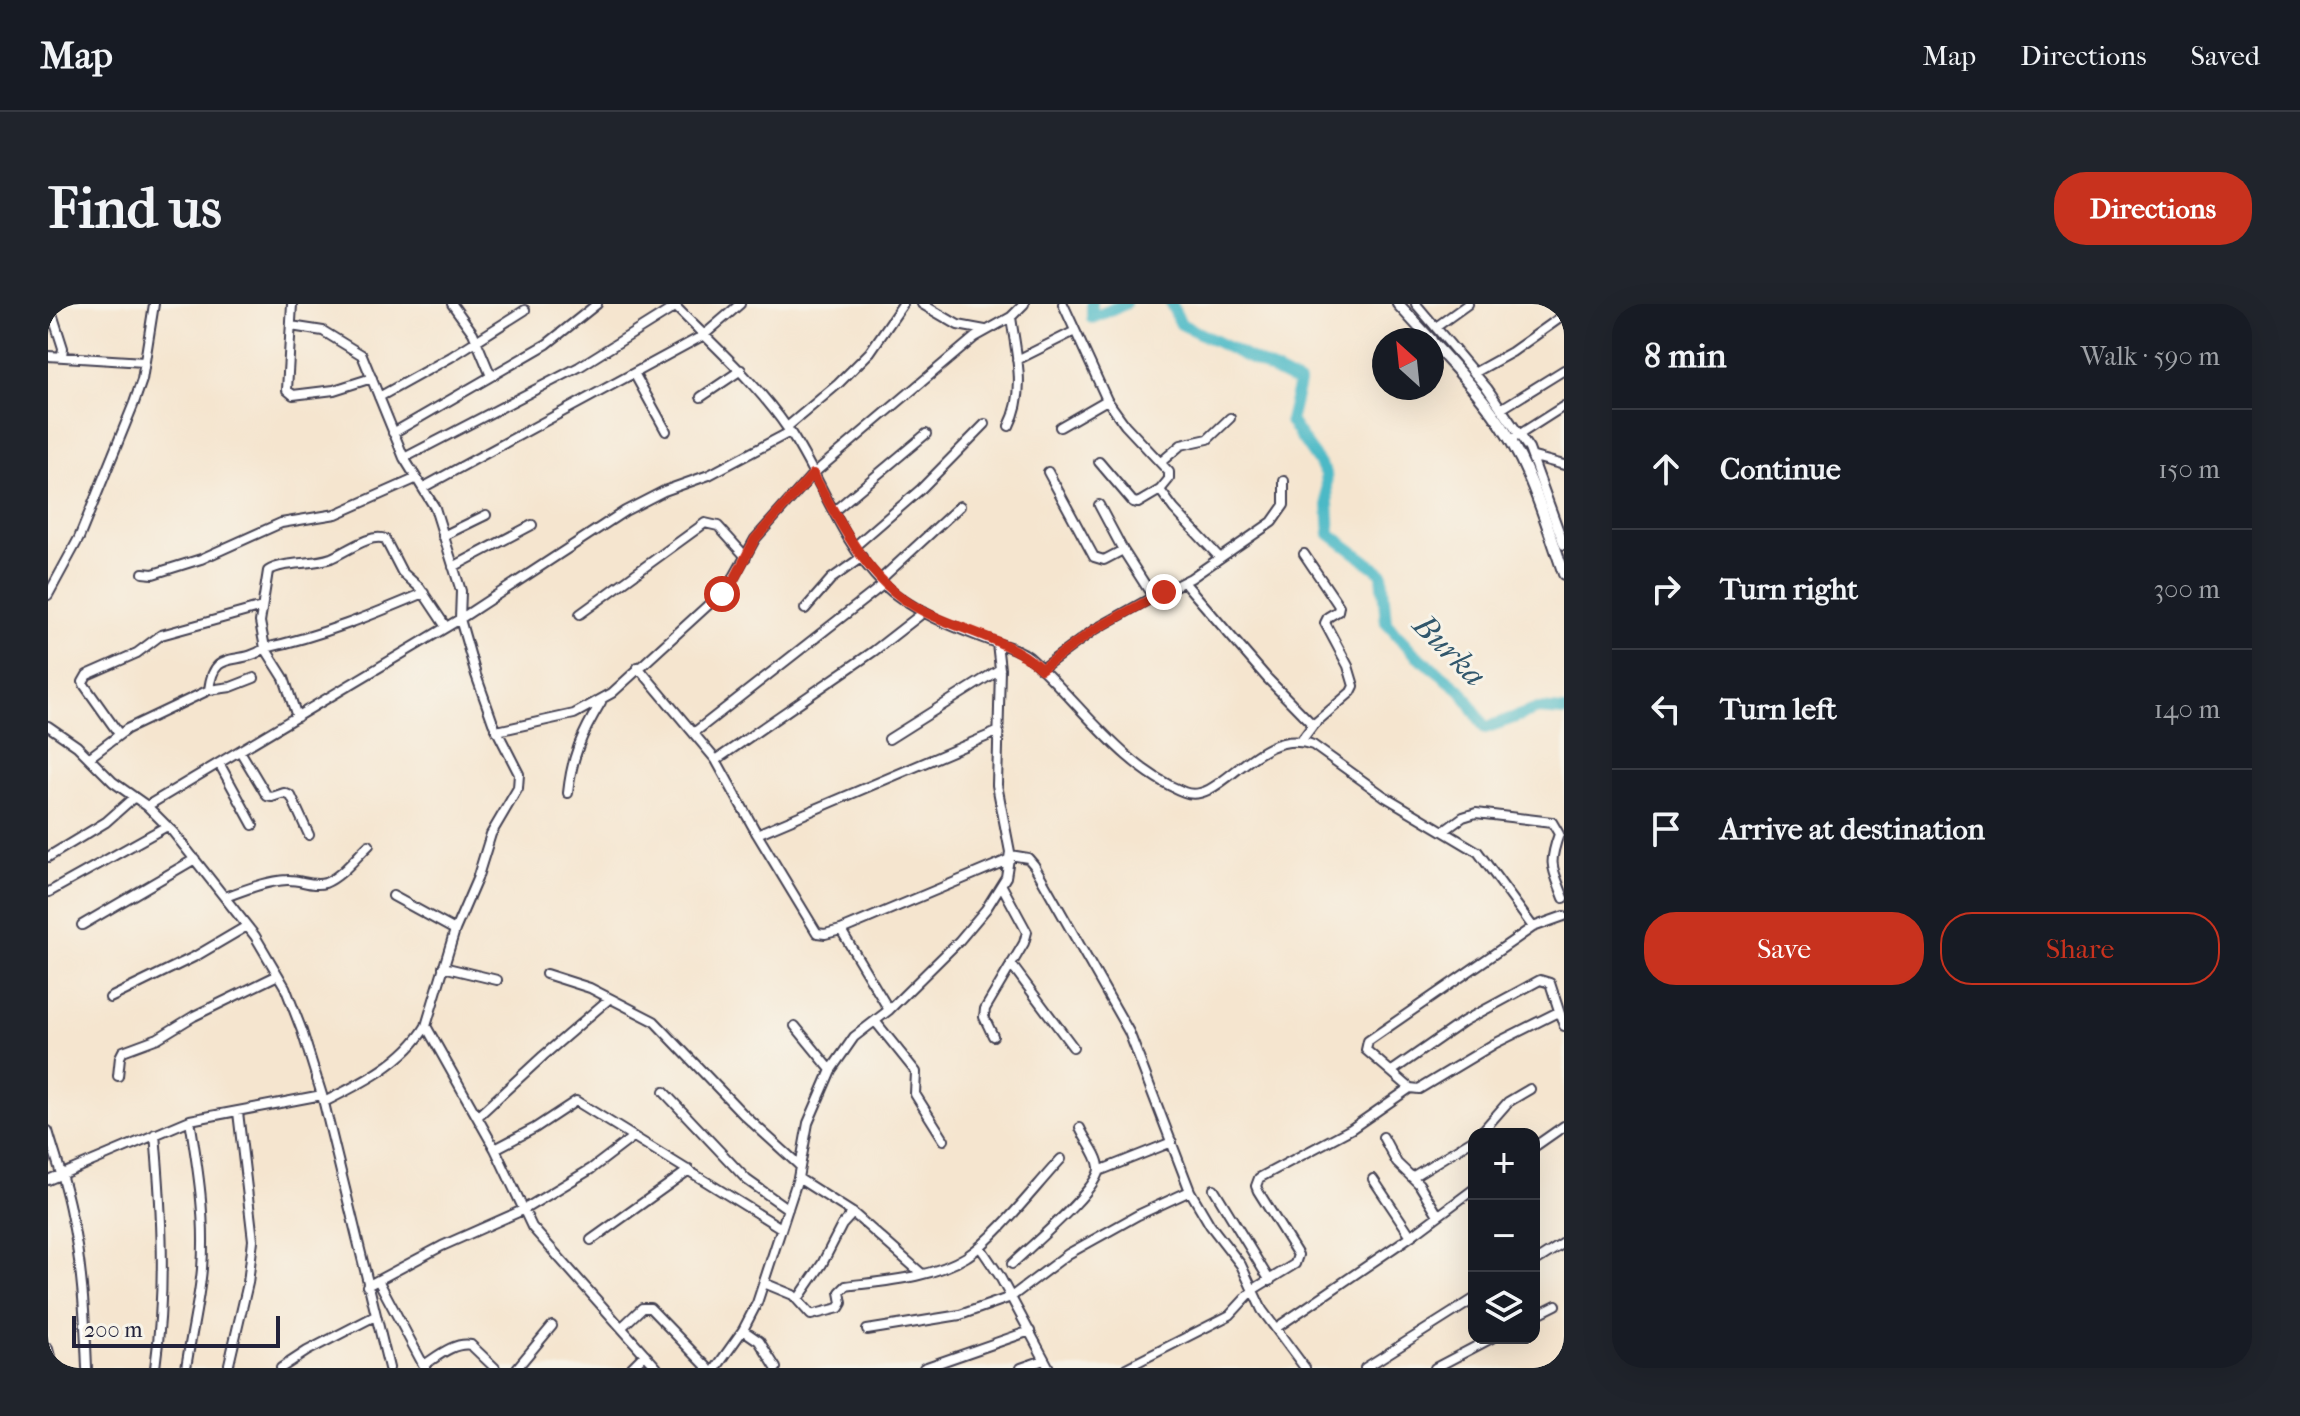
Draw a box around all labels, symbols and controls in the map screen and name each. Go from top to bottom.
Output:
text: Map [40,33,113,78]
text: Map [1923,39,1976,72]
text: Directions [2020,39,2147,72]
text: Saved [2191,39,2260,72]
button: Directions [2054,172,2252,245]
text: Find us [48,176,222,241]
north arrow [1372,328,1444,400]
text: 8 min [1644,336,1726,376]
text: Walk · 590 m [2081,341,2220,372]
icon: ahead [1644,447,1688,491]
text: Continue [1720,452,1841,487]
text: 150 m [2158,454,2220,485]
icon: right [1644,567,1688,611]
text: Turn right [1720,572,1858,607]
route end [1146,574,1182,610]
text: 300 m [2153,574,2220,605]
route start [704,576,740,612]
water label: Burka [1405,605,1493,694]
icon: left [1644,687,1688,731]
text: Turn left [1720,692,1837,727]
text: 140 m [2154,694,2220,725]
icon: arrive [1644,807,1688,851]
text: Arrive at destination [1720,812,1985,847]
button: Save [1644,912,1924,985]
button: Share [1940,912,2220,985]
map controls [1468,1128,1540,1344]
button: + [1468,1128,1540,1200]
button: − [1468,1200,1540,1272]
button: layers [1468,1272,1540,1344]
scale bar [72,1312,280,1348]
text: 200 m [84,1317,143,1343]

